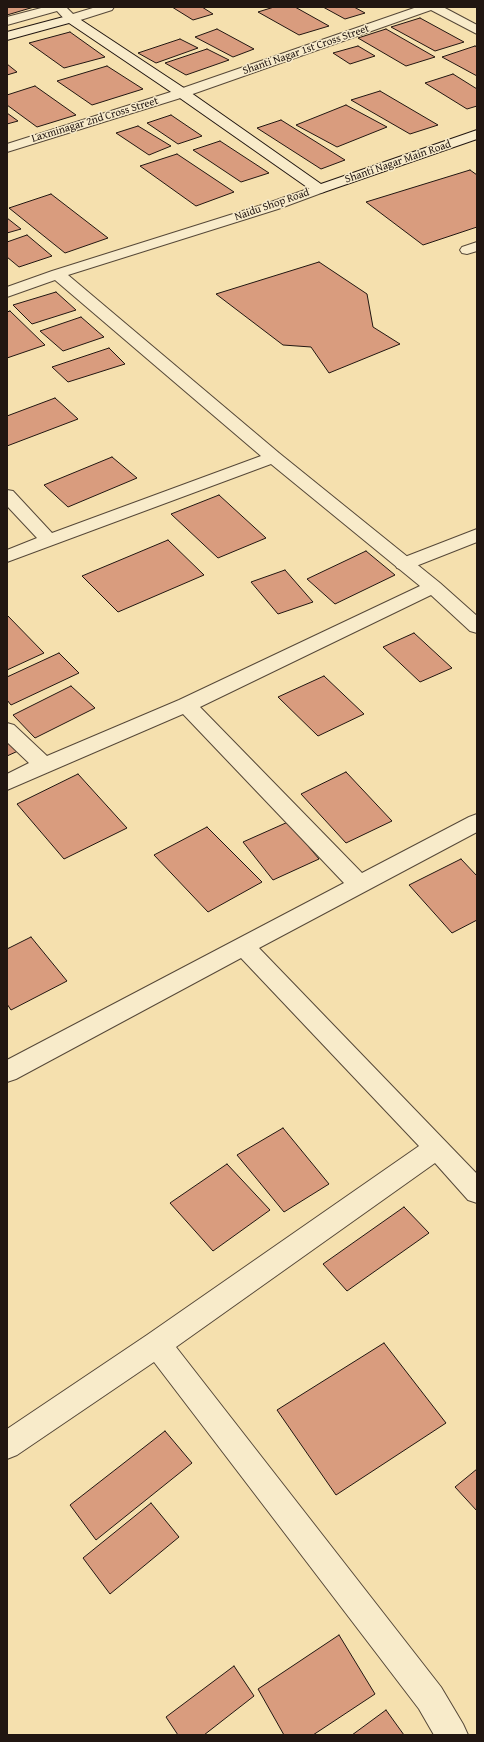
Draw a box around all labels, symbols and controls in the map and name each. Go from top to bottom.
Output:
street label: Shanti Nagar 1st Cross Street [241,22,371,78]
street label: Laxminagar 2nd Cross Street [30,94,160,146]
street label: Shanti Nagar Main Road [343,138,453,186]
street label: Naidu Shop Road [233,186,311,224]

